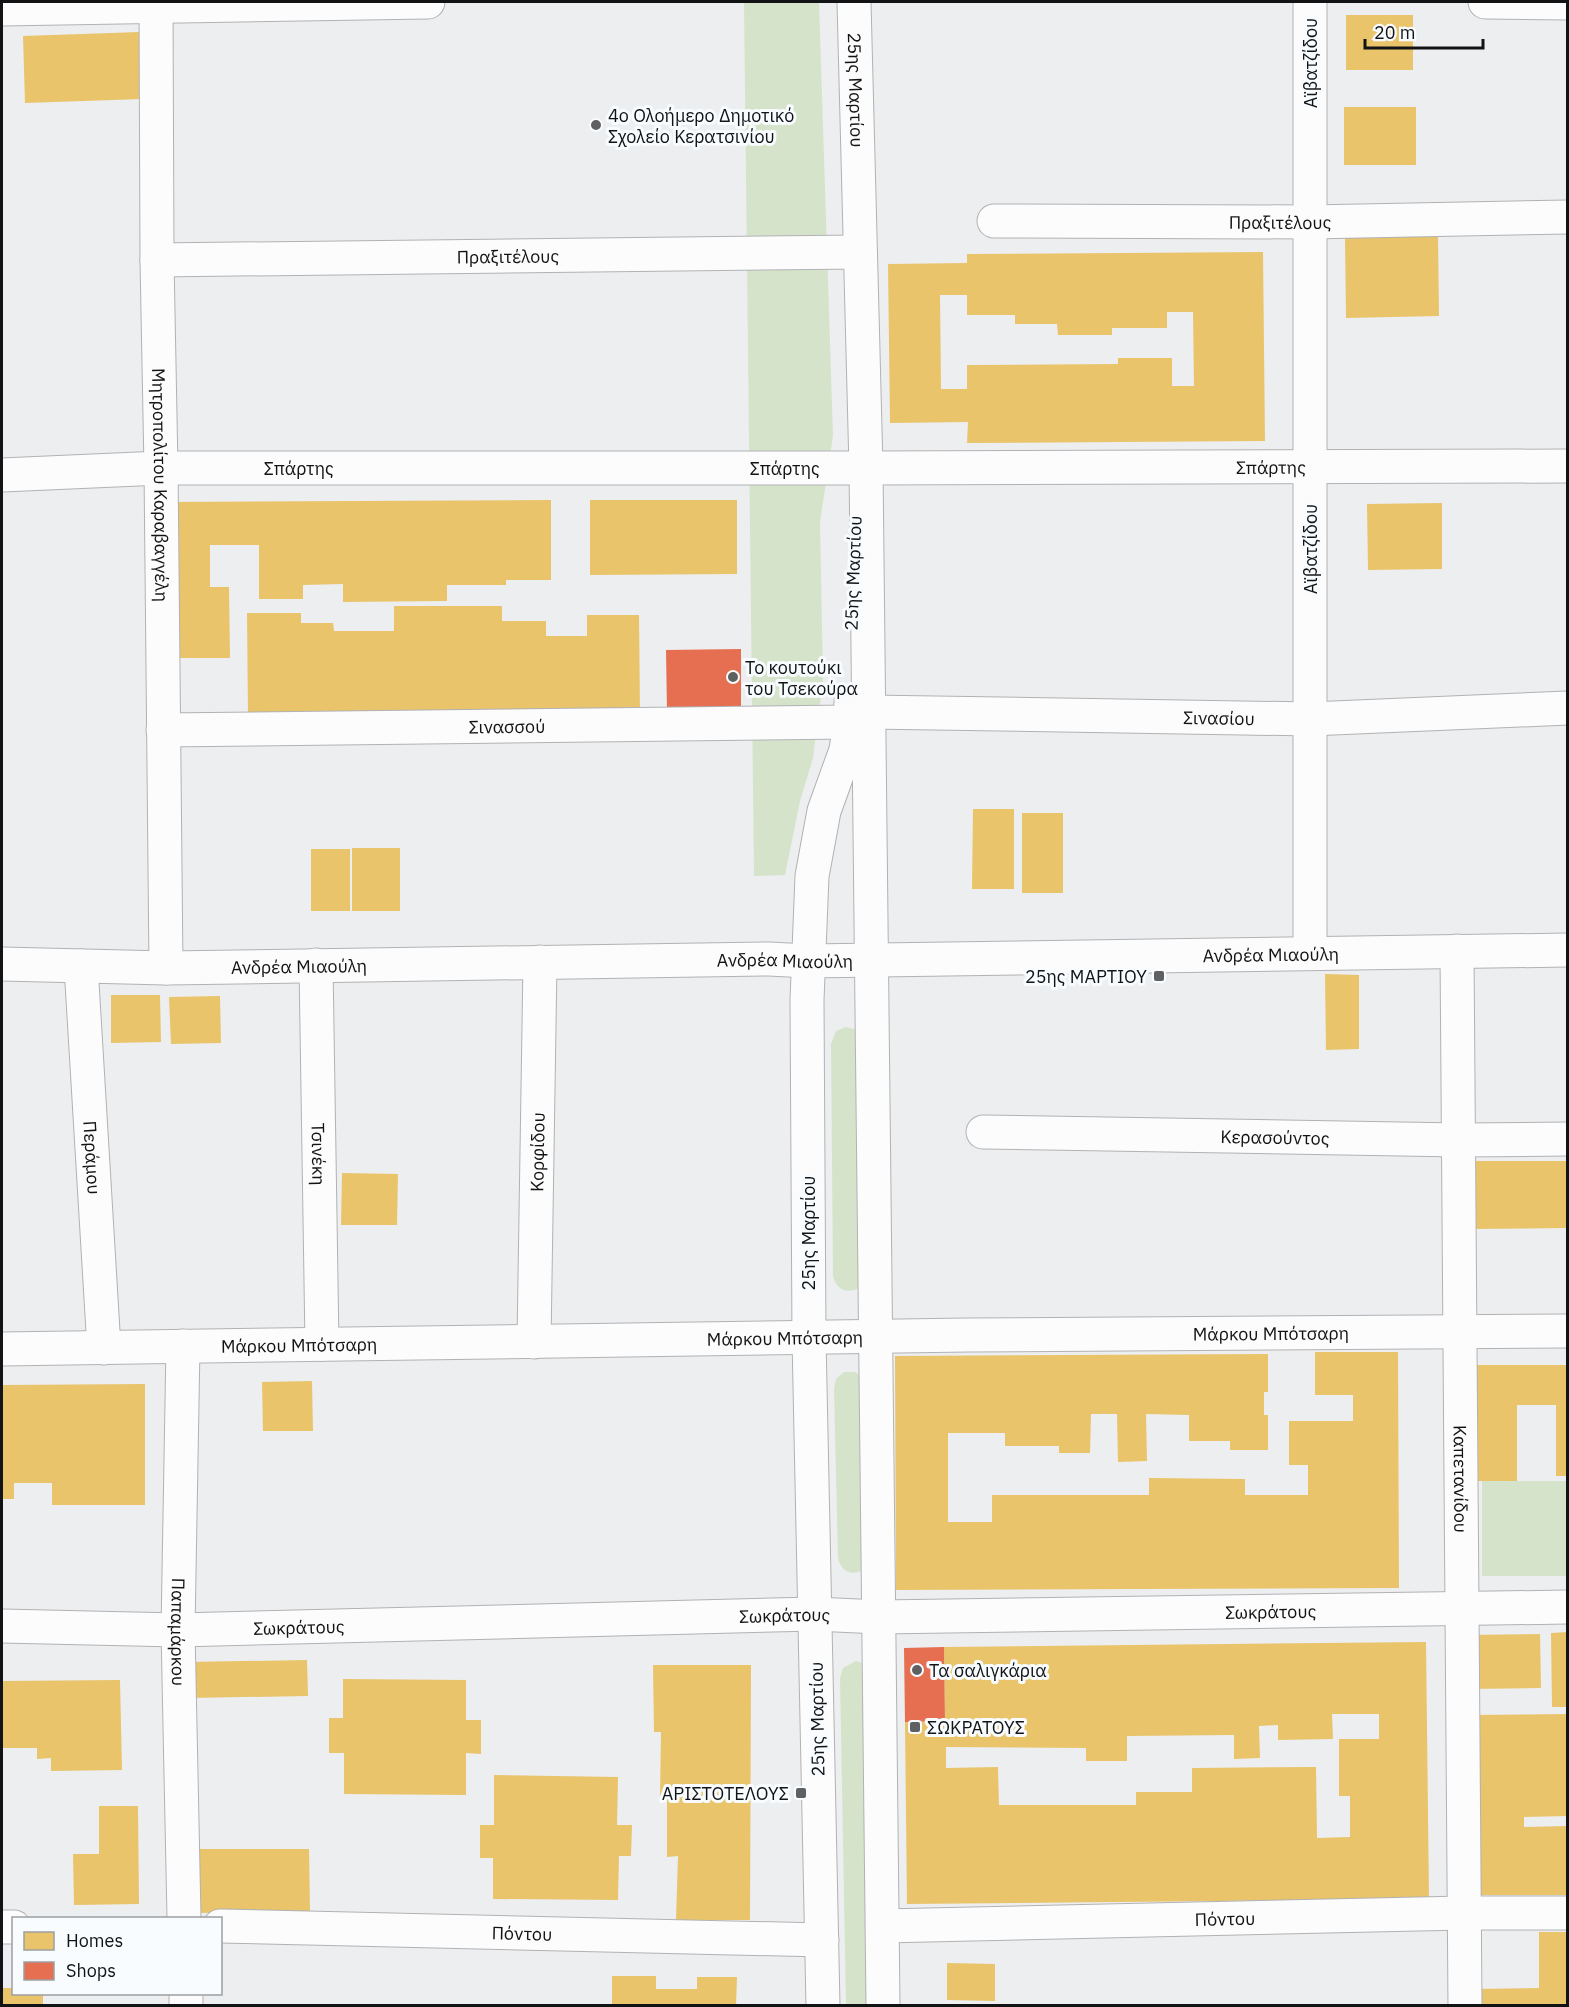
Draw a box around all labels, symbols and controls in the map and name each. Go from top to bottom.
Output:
scale bar [1365,12,1484,50]
street label: Αϊβατζίδου [1299,18,1322,108]
text: 20 m [1374,21,1416,44]
street label: 25ης Μαρτίου [843,32,869,148]
place label: 4o Ολοήμερο Δημοτικό Σχολείο Κερατσινίου [608,104,794,148]
marker: 4o Ολοήμερο Δημοτικό Σχολείο Κερατσινίου [589,118,603,132]
street label: Πραξιτέλους [1229,210,1332,234]
street label: Πραξιτέλους [457,244,560,268]
street label: Μητροπολίτου Καραβαγγέλη [148,368,174,602]
street label: Σπάρτης [1236,455,1306,478]
street label: Σπάρτης [264,457,334,480]
street label: Σπάρτης [750,457,820,480]
street label: Αϊβατζίδου [1299,504,1322,594]
street label: 25ης Μαρτίου [840,515,866,631]
place label: Το κουτούκι του Τσεκούρα [745,656,858,700]
marker: Το κουτούκι του Τσεκούρα [726,670,740,684]
street label: Σινασίου [1183,705,1255,730]
street label: Σινασσού [468,714,545,738]
street label: Ανδρέα Μιαούλη [1202,942,1339,967]
street label: Ανδρέα Μιαούλη [717,947,853,973]
street label: Ανδρέα Μιαούλη [231,954,367,979]
place label: 25ης ΜΑΡΤΙΟΥ [1025,965,1147,988]
marker: 25ης ΜΑΡΤΙΟΥ [1152,969,1166,983]
street label: Κορφίδου [525,1112,549,1192]
street label: Περάμου [79,1120,106,1195]
street label: Τσινέκη [307,1122,331,1186]
street label: Κερασούντος [1220,1124,1330,1149]
street label: 25ης Μαρτίου [797,1176,820,1290]
street label: Μάρκου Μπότσαρη [1193,1321,1349,1345]
street label: Μάρκου Μπότσαρη [707,1325,863,1350]
street label: Μάρκου Μπότσαρη [221,1332,377,1357]
street label: Καπετανίδου [1449,1425,1473,1533]
street label: Παπαμάρκου [166,1578,191,1686]
street label: Σωκράτους [1225,1599,1317,1623]
street label: Σωκράτους [739,1602,831,1627]
street label: Σωκράτους [253,1614,345,1640]
place label: Τα σαλιγκάρια [929,1659,1047,1682]
street label: 25ης Μαρτίου [804,1661,830,1777]
marker: Τα σαλιγκάρια [910,1663,924,1677]
place label: ΣΩΚΡΑΤΟΥΣ [927,1716,1025,1739]
marker: ΣΩΚΡΑΤΟΥΣ [908,1720,922,1734]
place label: ΑΡΙΣΤΟΤΕΛΟΥΣ [662,1782,789,1805]
marker: ΑΡΙΣΤΟΤΕΛΟΥΣ [794,1786,808,1800]
street label: Πόντου [1194,1906,1256,1931]
legend [12,1917,222,1995]
street label: Πόντου [491,1921,553,1945]
text: Homes [66,1929,123,1952]
text: Shops [66,1959,116,1982]

